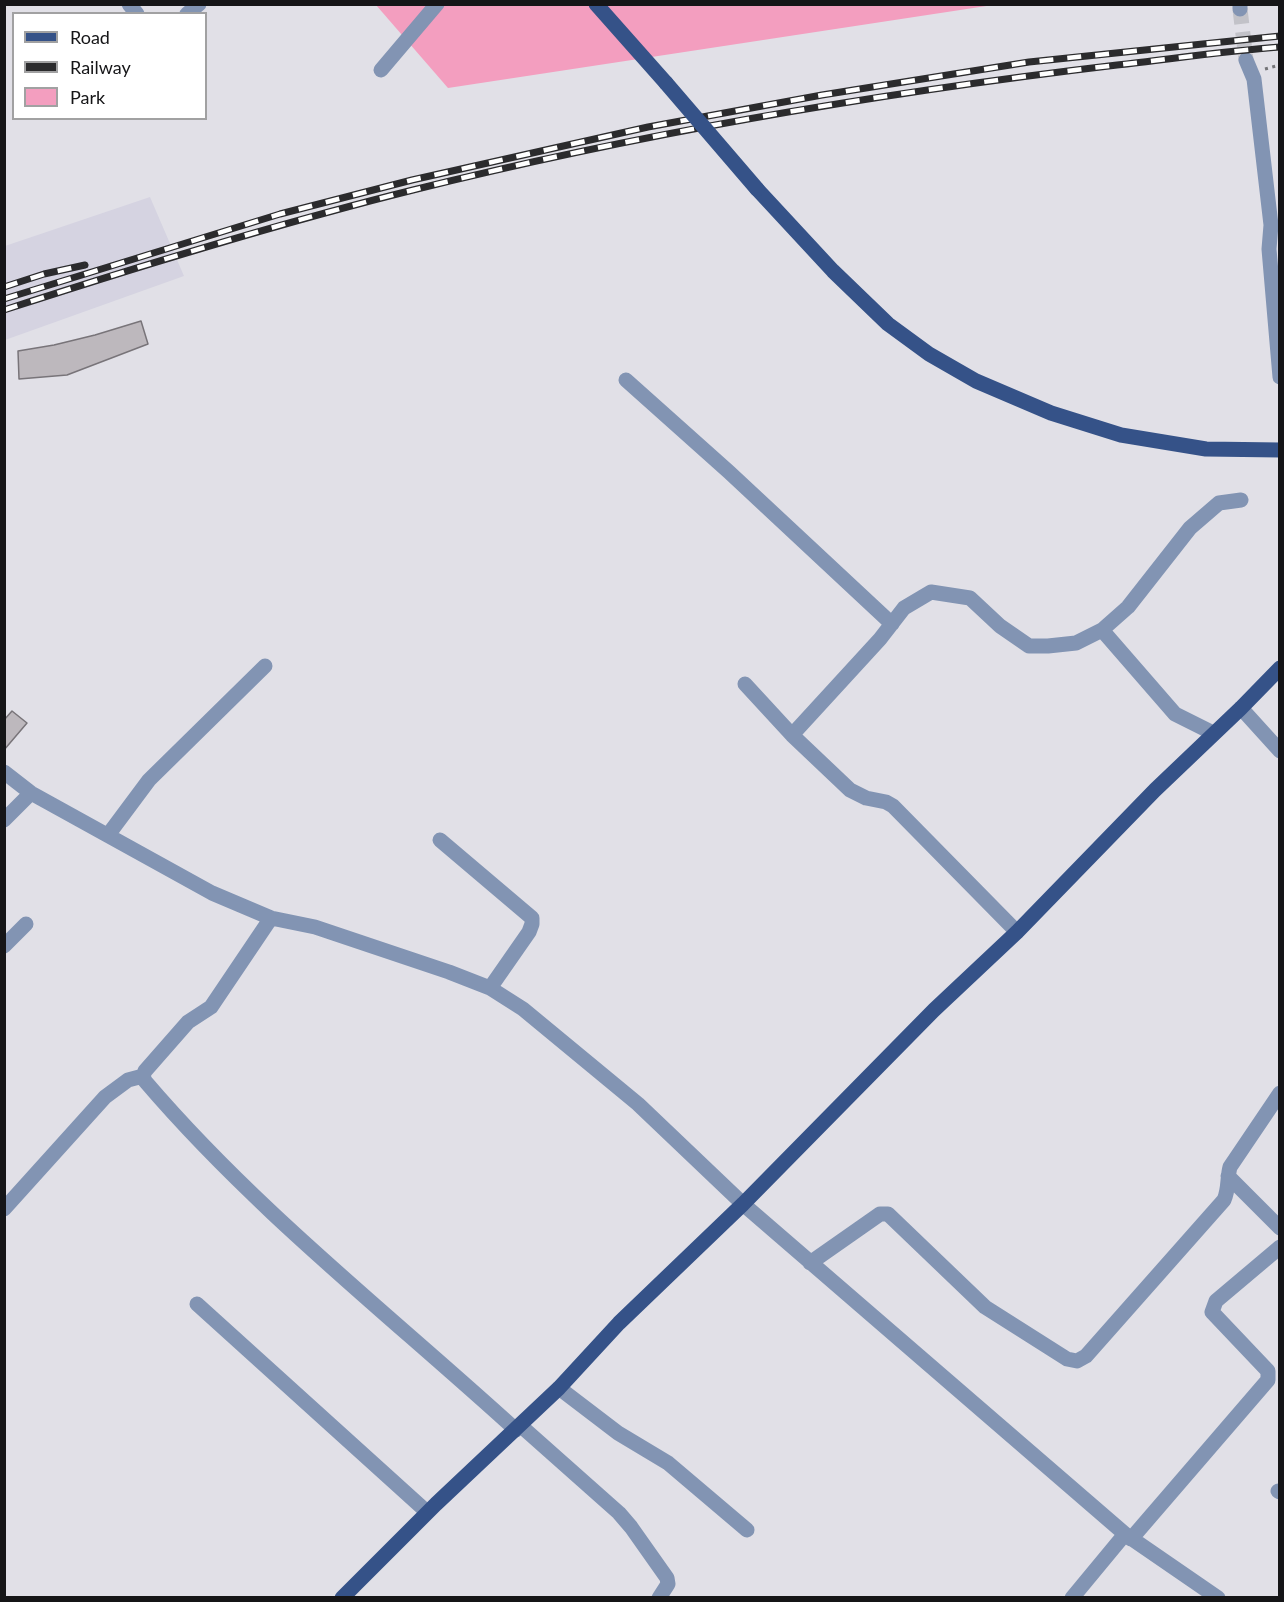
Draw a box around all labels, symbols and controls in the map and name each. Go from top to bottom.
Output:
legend [12,12,207,120]
text: Road [70,26,110,48]
text: Railway [70,56,131,78]
text: Park [70,86,105,108]

